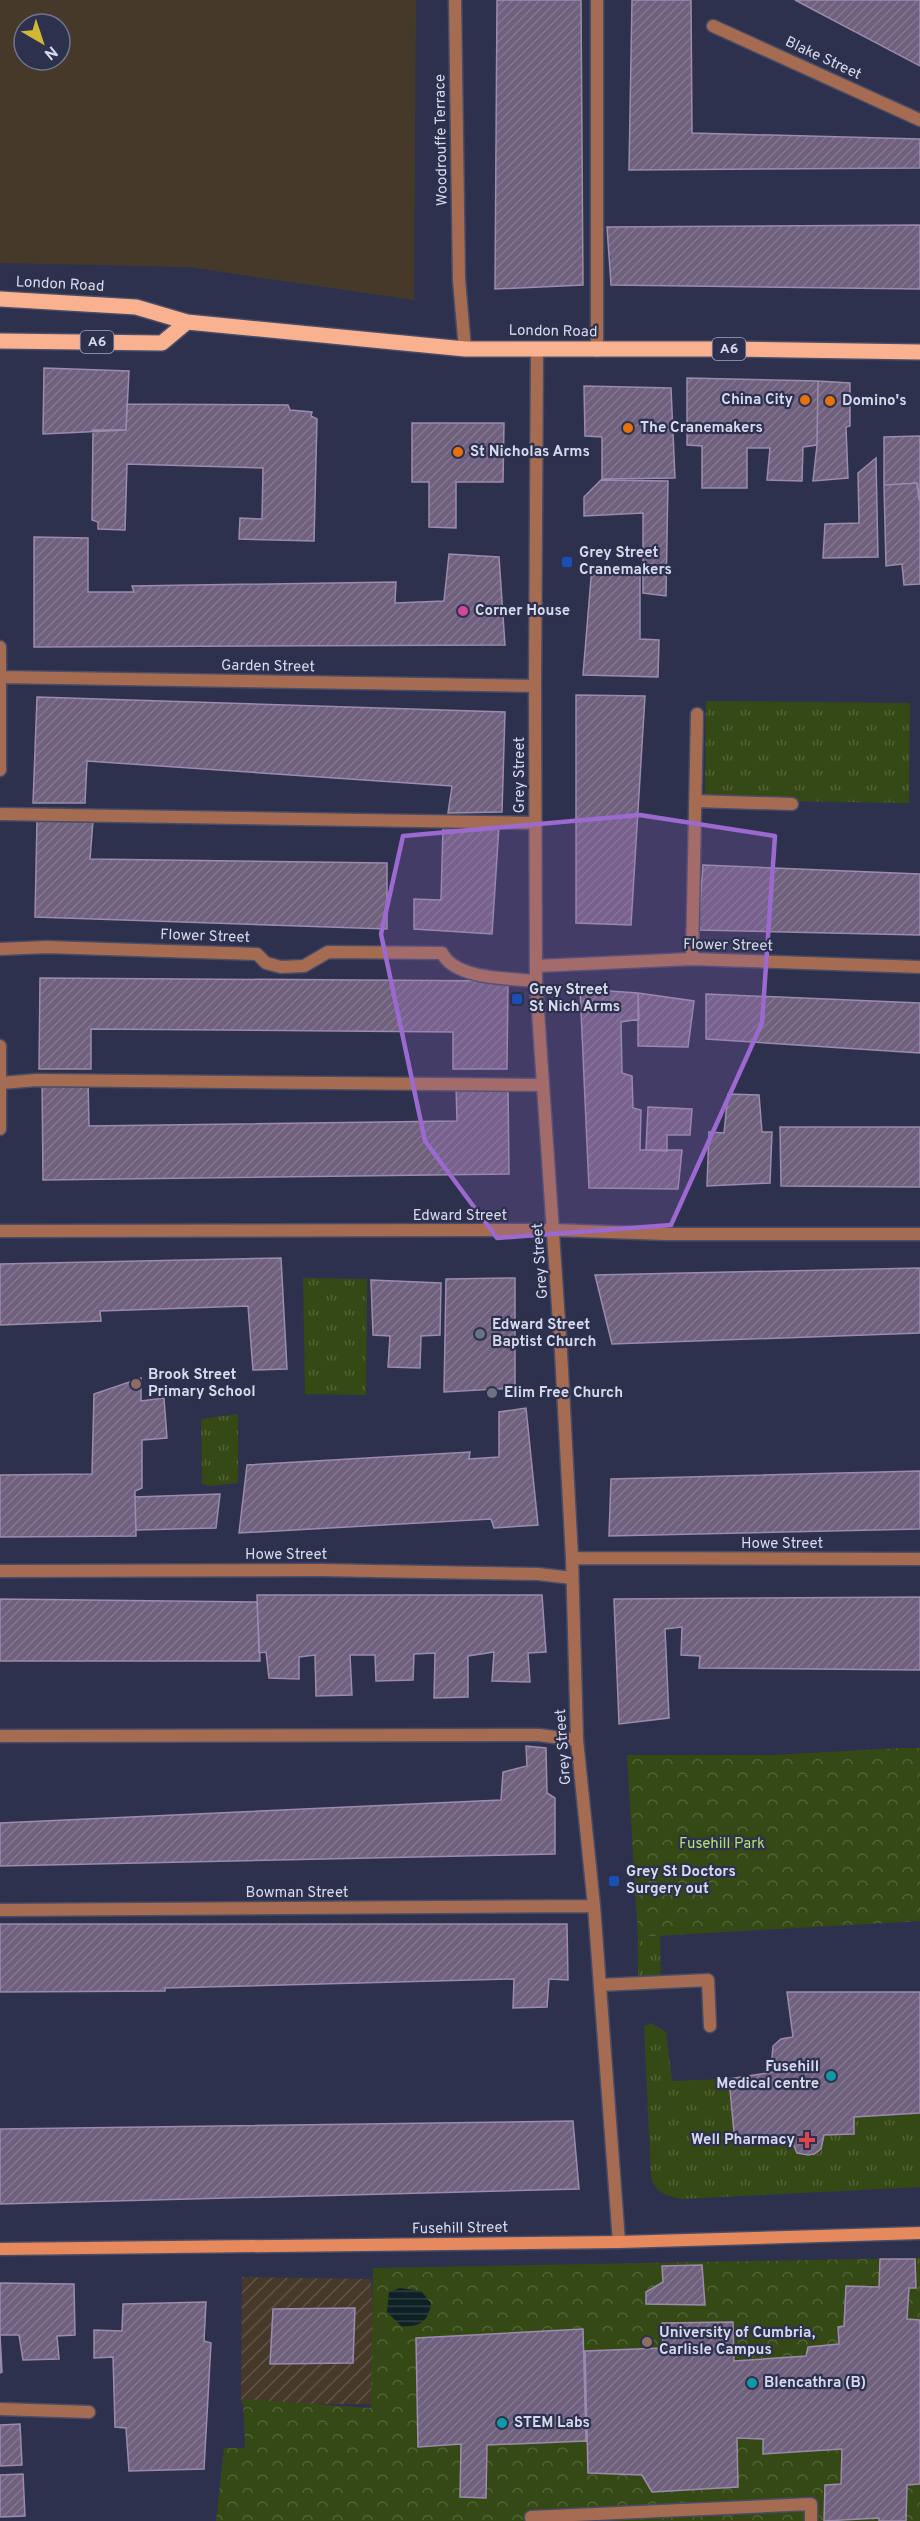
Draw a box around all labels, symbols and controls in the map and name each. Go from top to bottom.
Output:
north arrow [12,12,72,72]
street label: Blake Street [782,33,864,85]
text: N [39,41,61,63]
street label: Woodrouffe Terrace [431,74,453,206]
street label: London Road [15,273,105,297]
street label: London Road [508,322,598,342]
road number: A6 [80,331,114,353]
road number: A6 [712,338,746,360]
place label: China City [721,391,793,410]
place label: Domino's [842,392,907,411]
marker: China City [798,393,812,407]
marker: Domino's [823,394,837,408]
place label: The Cranemakers [640,419,763,438]
marker: The Cranemakers [621,421,635,435]
place label: St Nicholas Arms [470,443,590,462]
marker: St Nicholas Arms [451,445,465,459]
place label: Grey Street Cranemakers [579,544,672,580]
marker: Grey Street Cranemakers [560,555,574,569]
place label: Corner House [475,602,570,621]
marker: Corner House [456,604,470,618]
street label: Garden Street [221,657,315,677]
street label: Grey Street [511,737,530,813]
street label: Flower Street [160,926,250,948]
street label: Flower Street [683,936,773,956]
place label: Grey Street St Nich Arms [529,981,620,1017]
marker: Grey Street St Nich Arms [510,992,524,1006]
street label: Edward Street [413,1207,507,1226]
street label: Grey Street [529,1222,553,1300]
place label: Edward Street Baptist Church [492,1316,596,1352]
marker: Edward Street Baptist Church [473,1327,487,1341]
place label: Brook Street Primary School [148,1366,256,1402]
marker: Brook Street Primary School [129,1377,143,1391]
place label: Elim Free Church [504,1384,623,1403]
marker: Elim Free Church [485,1386,499,1400]
street label: Howe Street [741,1535,823,1554]
street label: Howe Street [245,1546,327,1565]
street label: Grey Street [552,1708,576,1786]
park label: Fusehill Park [679,1835,765,1854]
place label: Grey St Doctors Surgery out [626,1863,736,1899]
marker: Grey St Doctors Surgery out [607,1874,621,1888]
street label: Bowman Street [245,1884,349,1903]
place label: Fusehill Medical centre [716,2058,819,2094]
marker: Fusehill Medical centre [824,2069,838,2083]
place label: Well Pharmacy [691,2131,795,2150]
marker: Well Pharmacy [800,2133,814,2147]
street label: Fusehill Street [412,2219,508,2239]
place label: University of Cumbria, Carlisle Campus [659,2324,816,2360]
marker: University of Cumbria, Carlisle Campus [640,2335,654,2349]
place label: Blencathra (B) [764,2374,866,2393]
marker: Blencathra (B) [745,2376,759,2390]
place label: STEM Labs [514,2414,590,2433]
marker: STEM Labs [495,2416,509,2430]

